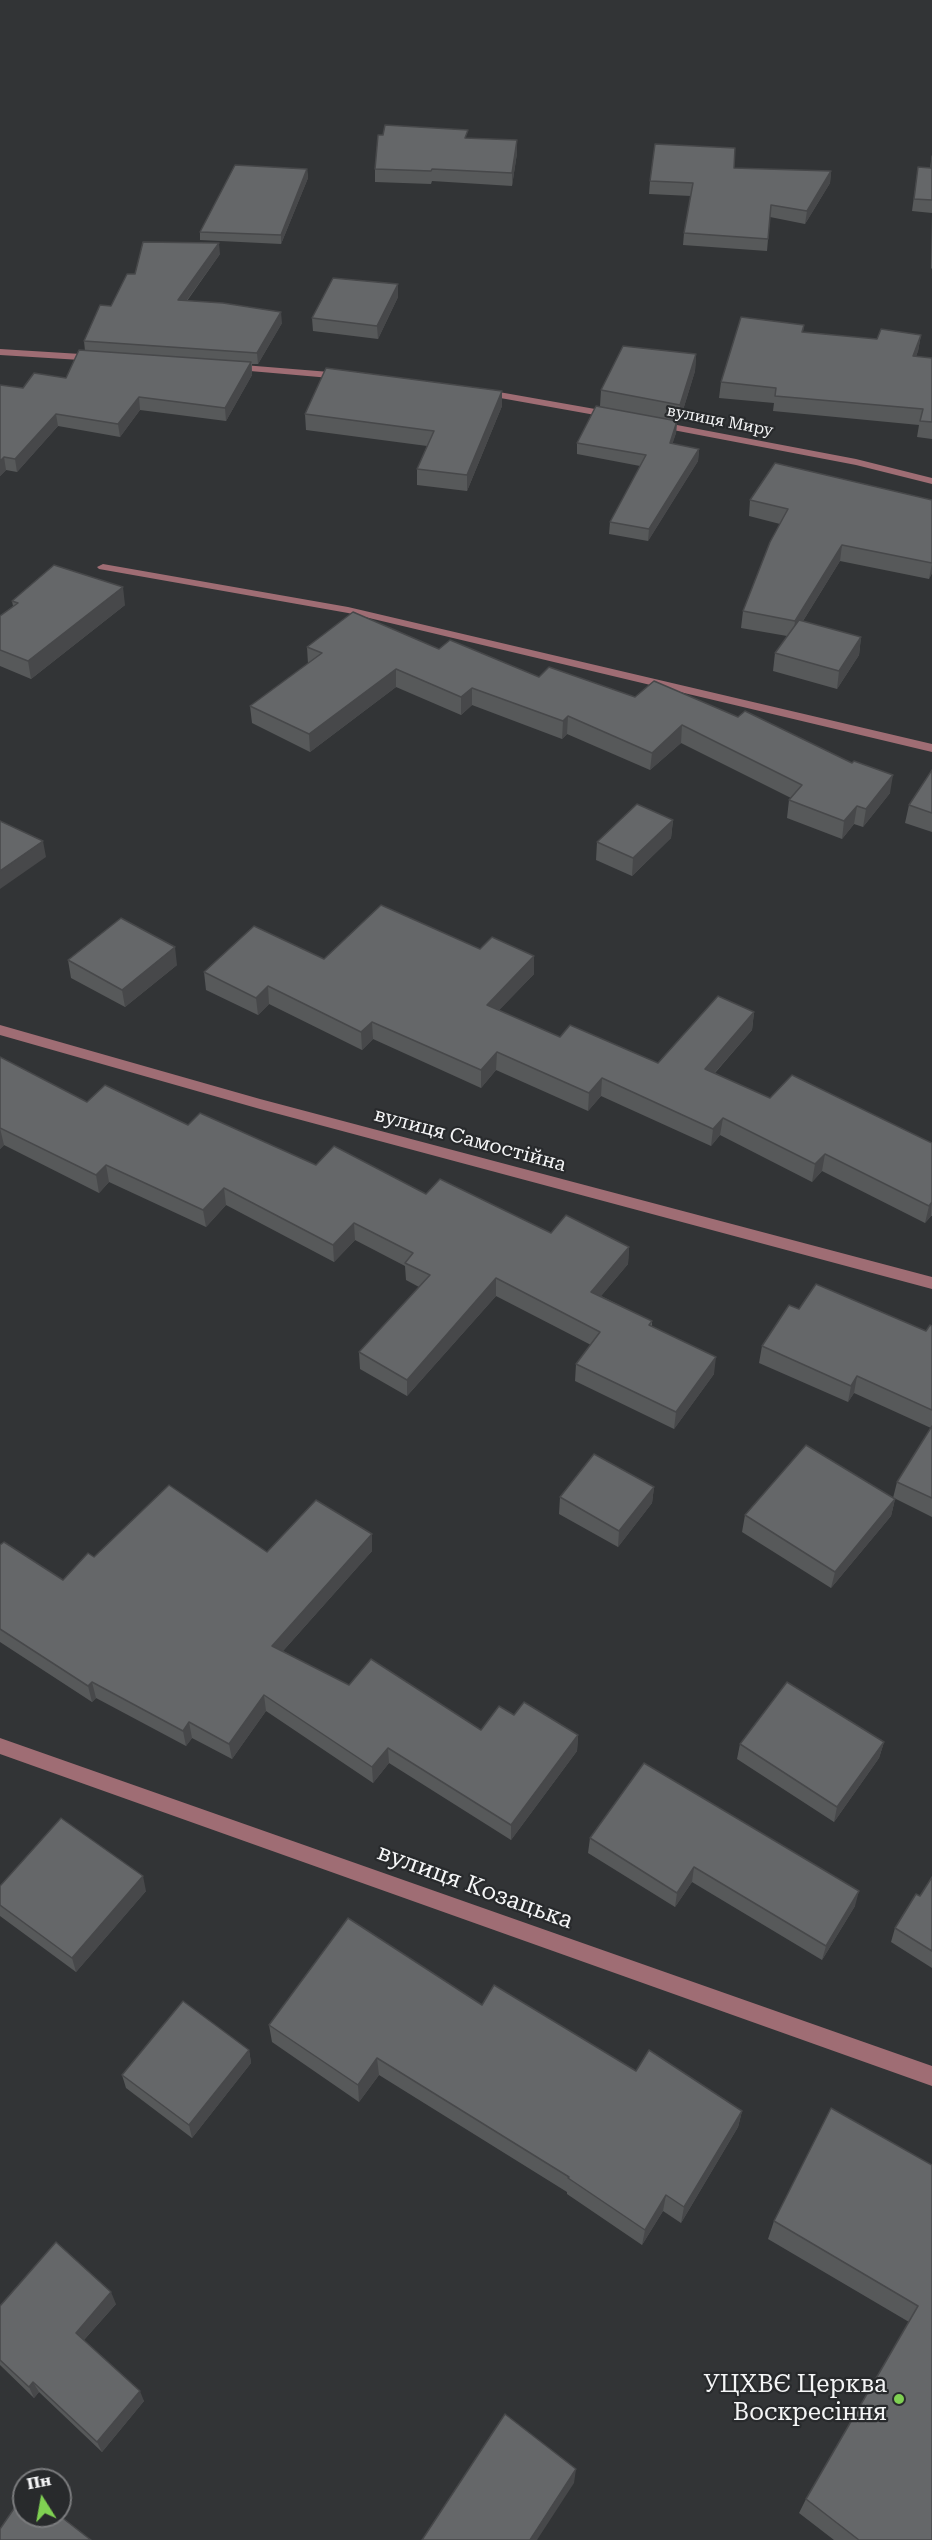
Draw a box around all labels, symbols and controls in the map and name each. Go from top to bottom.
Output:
street label: вулиця Миру [665,401,775,441]
street label: вулиця Самостійна [371,1103,569,1177]
street label: вулиця Козацька [373,1838,577,1936]
place label: УЦХВЄ Церква Воскресіння [703,2371,887,2427]
marker: УЦХВЄ Церква Воскресіння [892,2392,906,2406]
north arrow [12,2468,72,2528]
text: Пн [25,2470,52,2493]

